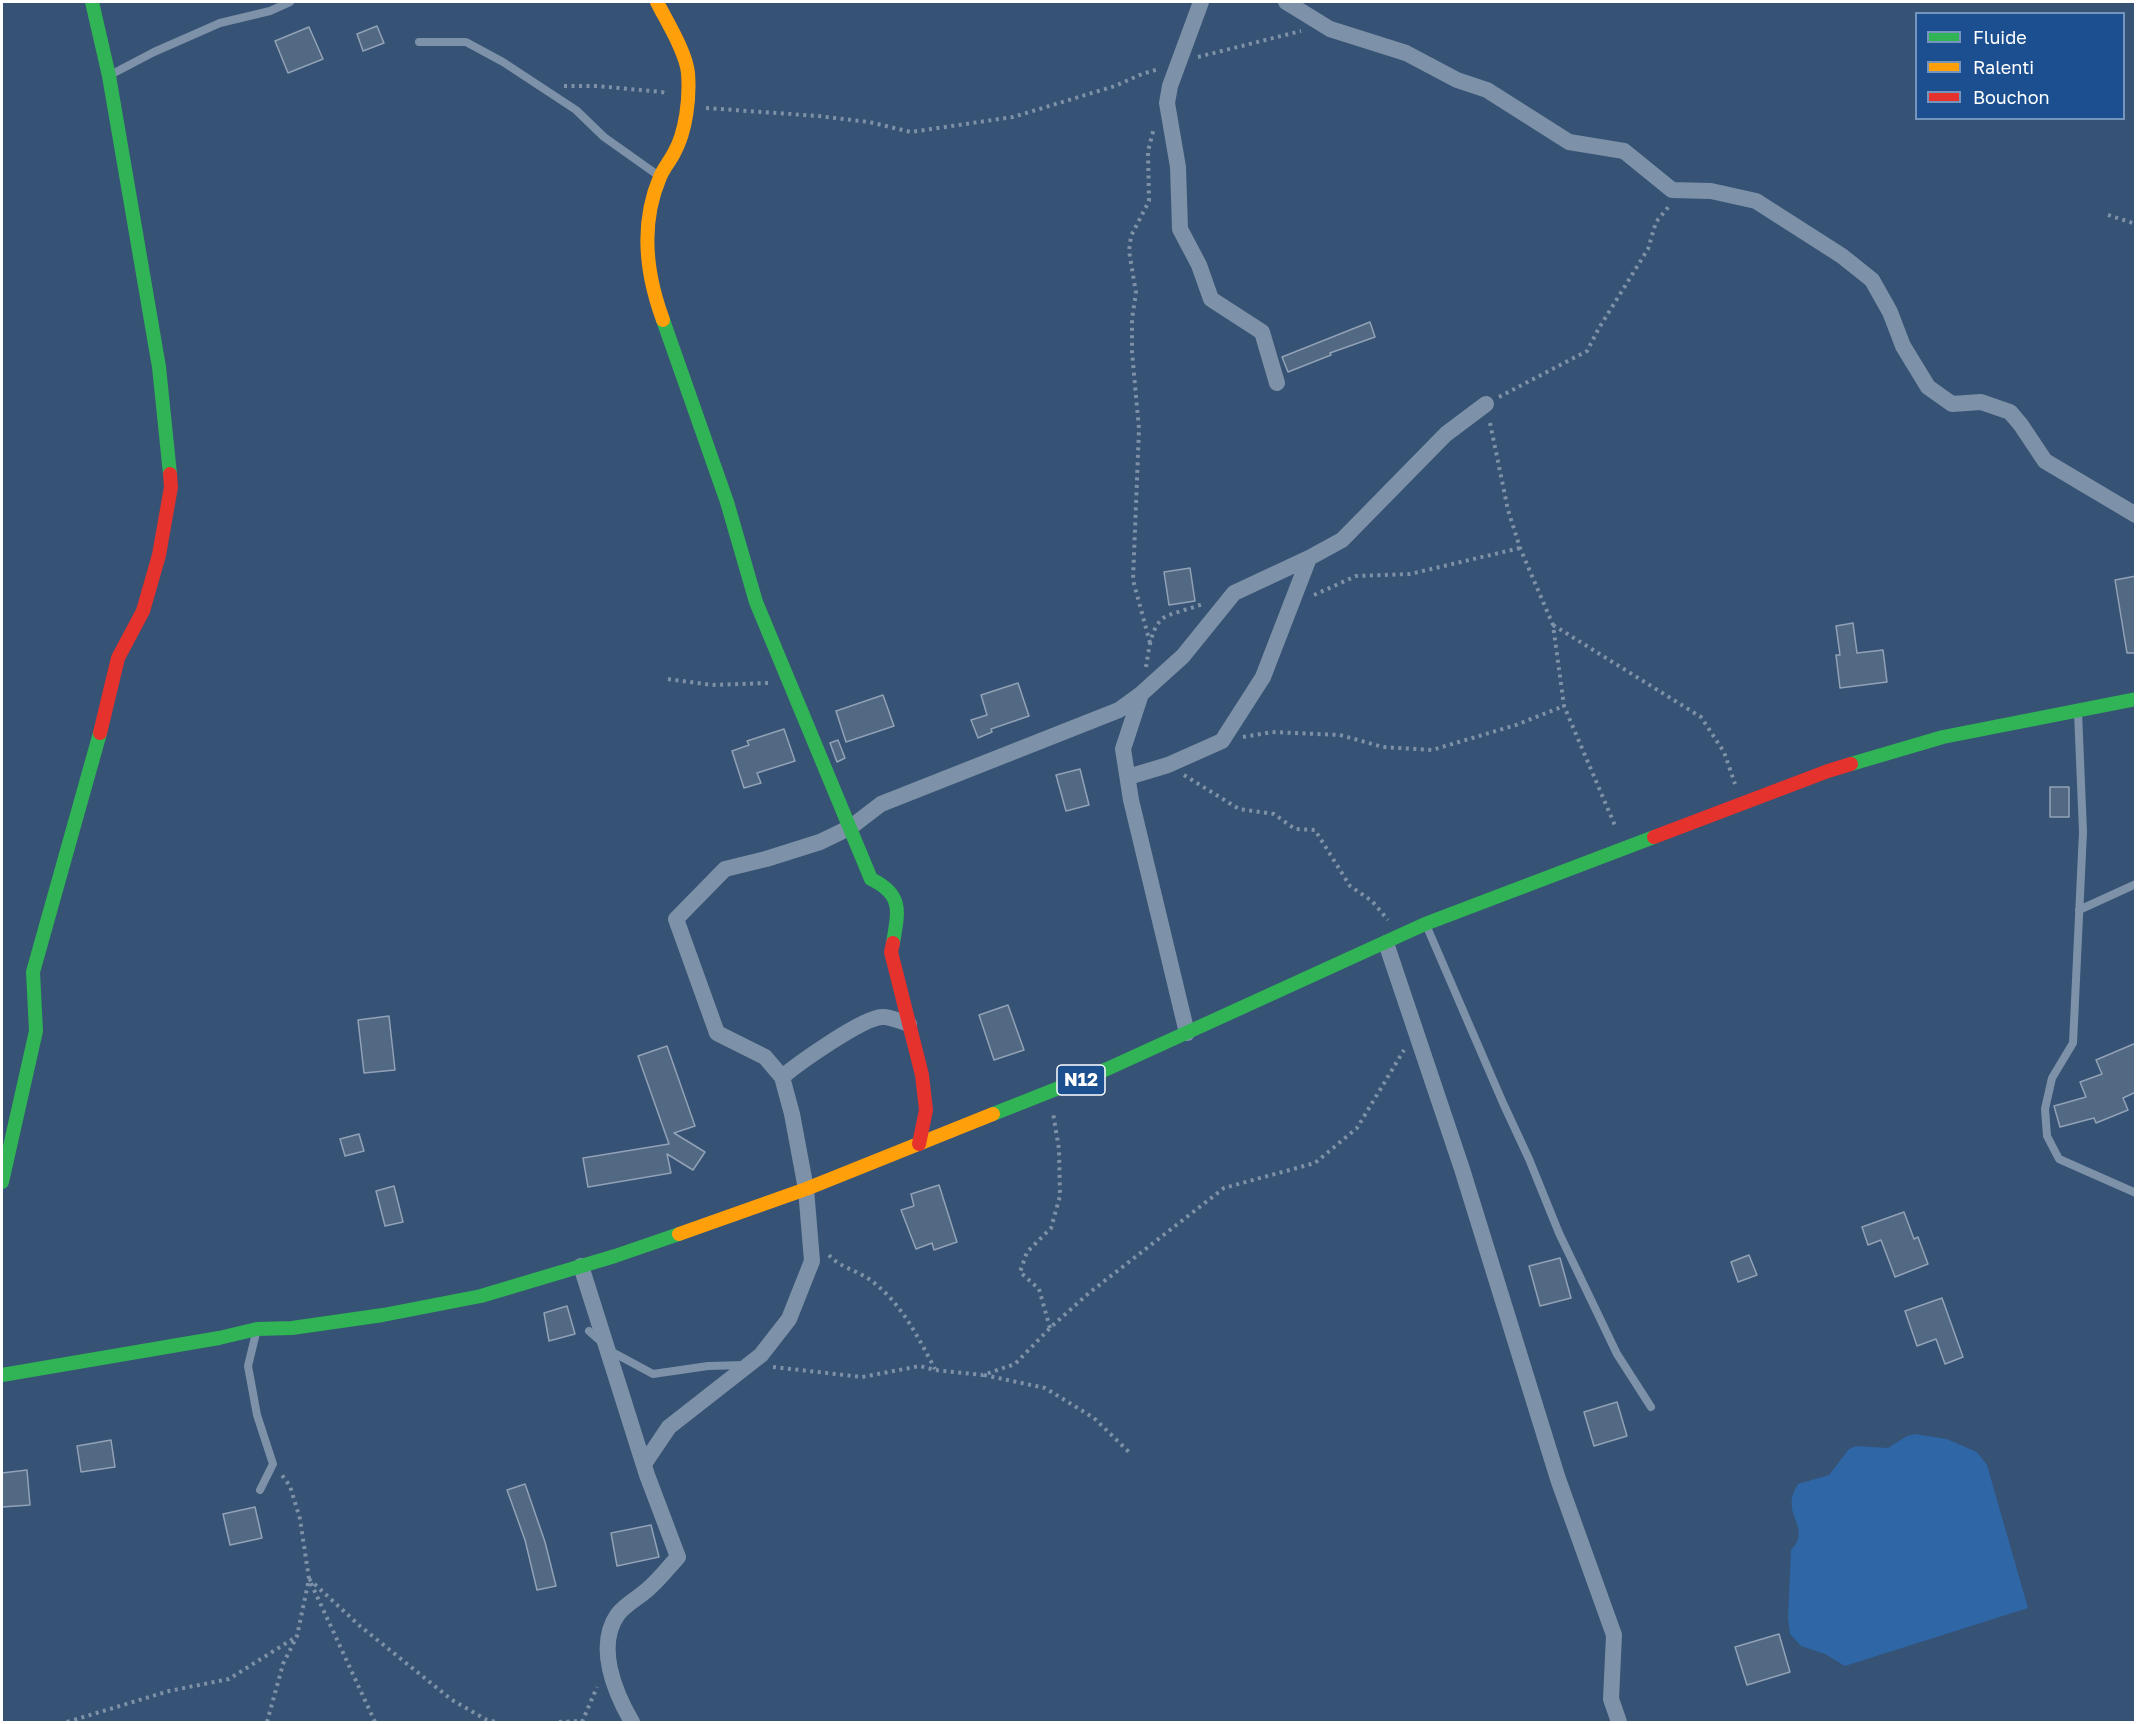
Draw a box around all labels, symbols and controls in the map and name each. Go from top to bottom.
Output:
legend [1915,12,2125,120]
text: Fluide [1973,26,2027,48]
text: Ralenti [1973,56,2034,78]
text: Bouchon [1973,86,2050,108]
road number: N12 [1057,1065,1105,1095]

